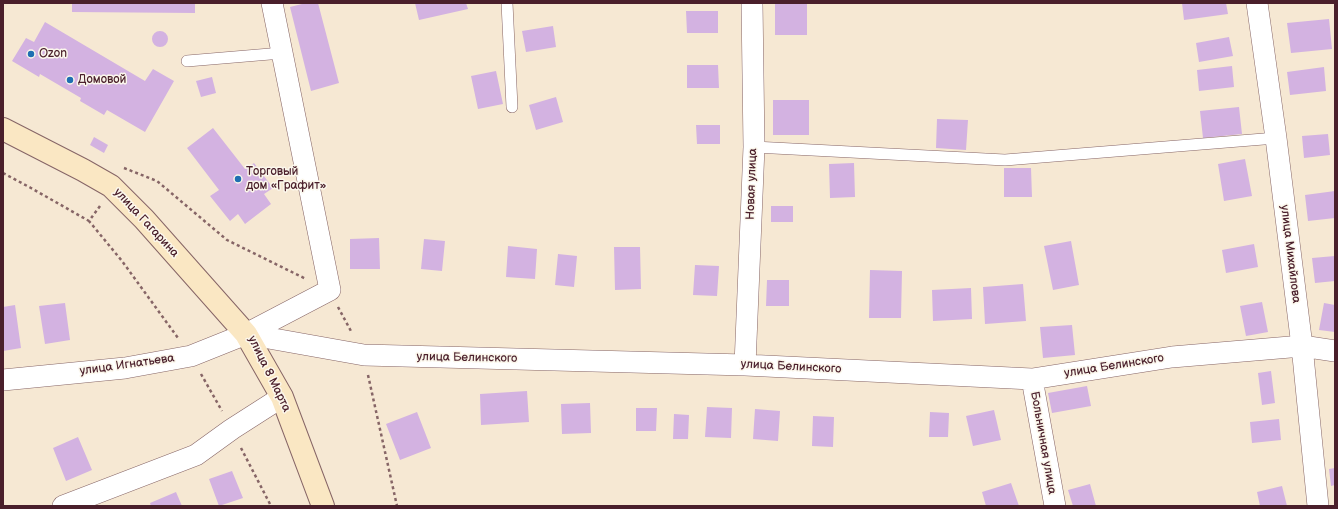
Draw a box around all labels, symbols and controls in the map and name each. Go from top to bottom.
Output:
place label: Ozon [39,47,67,61]
marker: Ozon [26,49,36,59]
place label: Домовой [78,73,126,87]
marker: Домовой [65,75,75,85]
street label: Новая улица [744,148,760,220]
place label: Торговый дом «Графит» [246,165,327,193]
marker: Торговый дом «Графит» [233,174,243,184]
street label: улица Гагарина [110,186,182,260]
street label: улица Михайлова [1277,204,1303,304]
street label: улица 8 Марта [244,334,294,414]
street label: улица Белинского [417,350,517,366]
street label: улица Игнатьева [79,351,175,379]
street label: улица Белинского [1063,351,1165,381]
street label: улица Белинского [740,357,842,377]
street label: Больничная улица [1027,391,1059,495]

